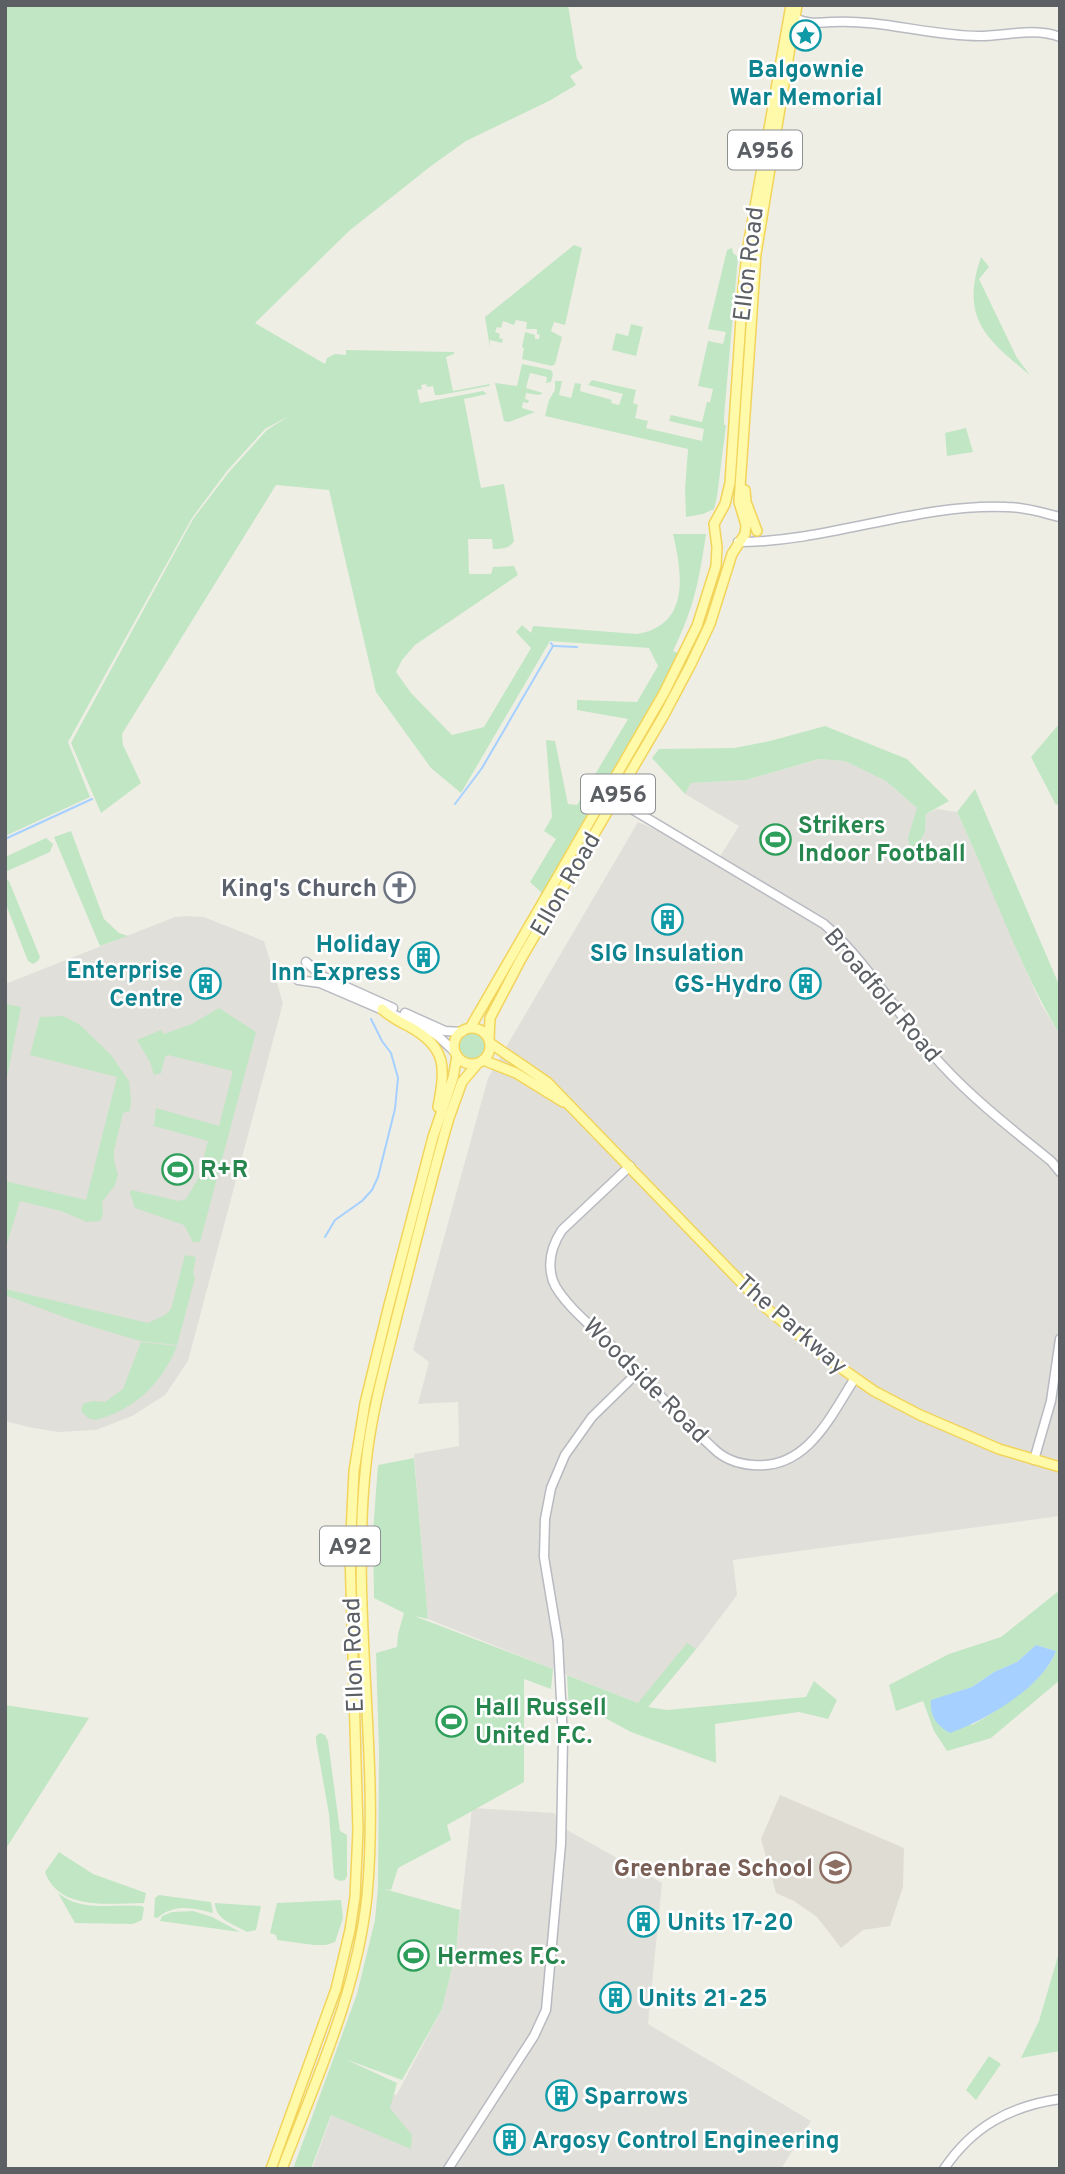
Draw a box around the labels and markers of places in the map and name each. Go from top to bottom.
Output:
place icon: Balgownie War Memorial [789,18,823,52]
place label: Balgownie War Memorial [729,56,883,114]
place label: Strikers Indoor Football [798,812,966,870]
sports icon: Strikers Indoor Football [758,822,792,856]
church icon: King's Church [383,871,417,905]
place label: King's Church [221,875,377,905]
building icon: SIG Insulation [650,902,684,936]
place label: Holiday Inn Express [271,931,401,989]
place label: SIG Insulation [590,940,744,970]
building icon: Holiday Inn Express [407,941,441,975]
place label: Enterprise Centre [67,957,183,1015]
building icon: Enterprise Centre [189,967,223,1001]
building icon: GS-Hydro [788,967,822,1001]
place label: GS-Hydro [674,971,782,1001]
sports icon: R+R [160,1152,194,1186]
place label: R+R [200,1156,248,1186]
place label: Hall Russell United F.C. [475,1694,607,1752]
sports icon: Hall Russell United F.C. [435,1704,469,1738]
school or university icon: Greenbrae School [819,1851,853,1885]
place label: Greenbrae School [614,1855,813,1885]
building icon: Units 17-20 [627,1905,661,1939]
place label: Units 17-20 [667,1909,794,1939]
sports icon: Hermes F.C. [397,1939,431,1973]
place label: Hermes F.C. [437,1943,566,1973]
building icon: Units 21-25 [598,1981,632,2015]
place label: Units 21-25 [638,1985,768,2015]
building icon: Sparrows [544,2079,578,2113]
place label: Sparrows [584,2083,688,2113]
building icon: Argosy Control Engineering [492,2123,526,2157]
place label: Argosy Control Engineering [532,2127,840,2157]

